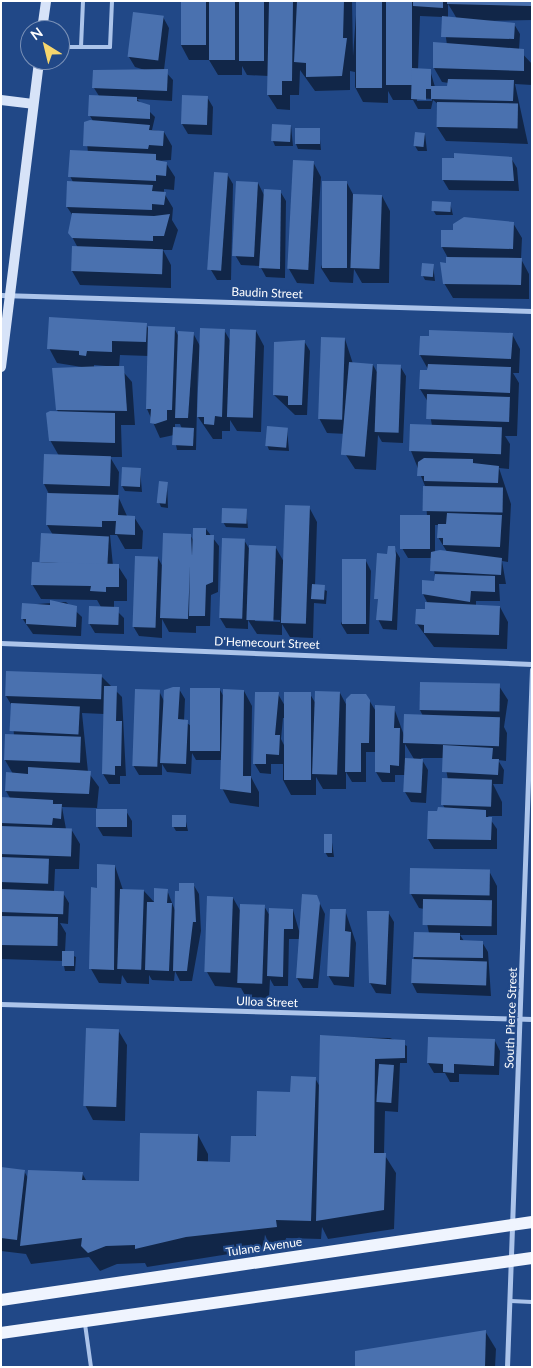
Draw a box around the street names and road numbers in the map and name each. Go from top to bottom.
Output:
street label: Baudin Street [231,285,303,301]
street label: D'Hemecourt Street [214,634,320,652]
street label: South Pierce Street [502,967,520,1069]
street label: Ulloa Street [236,994,298,1010]
street label: Tulane Avenue [225,1235,303,1259]

